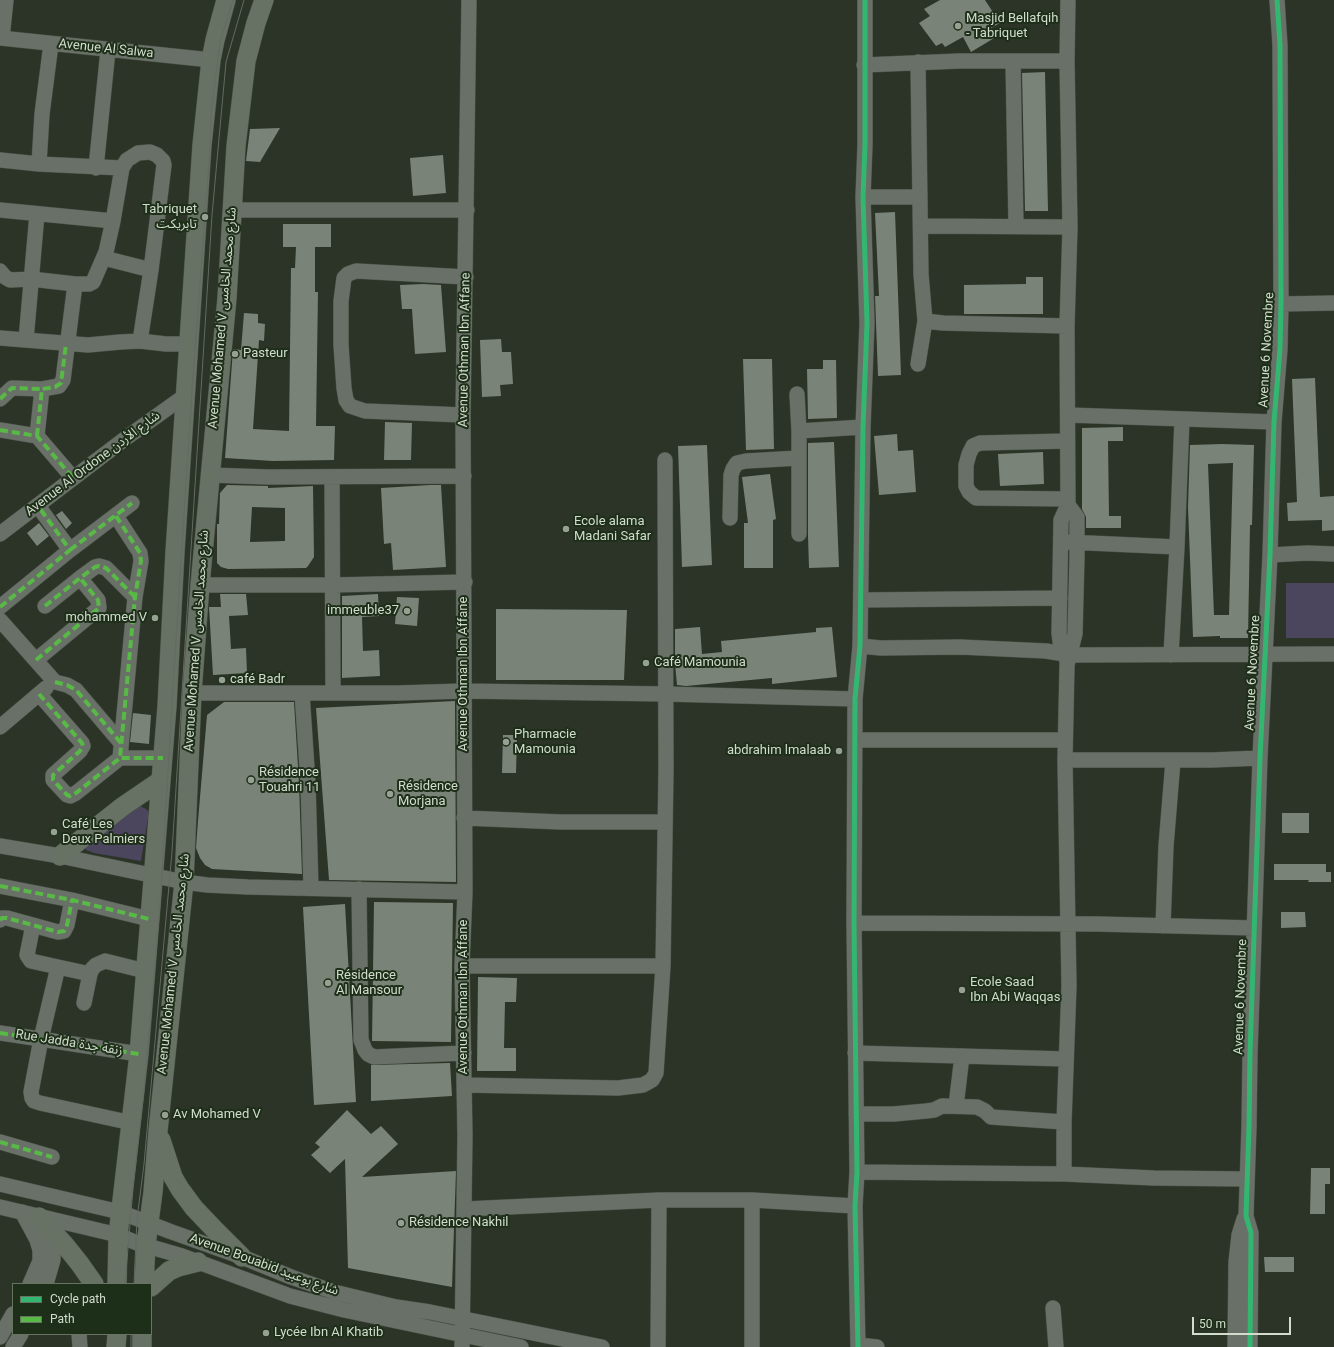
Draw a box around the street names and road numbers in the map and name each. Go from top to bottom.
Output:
street label: Avenue Al Salwa [58,36,154,62]
street label: Avenue Mohamed V شارع محمد الخامس [206,207,240,429]
street label: Avenue Othman Ibn Affane [456,272,474,428]
street label: Avenue 6 Novembre [1256,292,1278,408]
street label: Avenue Al Ordone شارع الأردن [23,408,163,520]
street label: Avenue Mohamed V شارع محمد الخامس [181,530,213,752]
street label: Avenue Othman Ibn Affane [456,597,472,751]
street label: Avenue 6 Novembre [1242,615,1264,731]
street label: Avenue Mohamed V شارع محمد الخامس [155,853,193,1075]
street label: Avenue Othman Ibn Affane [456,920,472,1074]
street label: Avenue 6 Novembre [1231,939,1251,1055]
street label: Rue Jadda زنقة جدة [14,1027,124,1059]
street label: Avenue Bouabid شارع بوعبيد [187,1231,341,1299]

